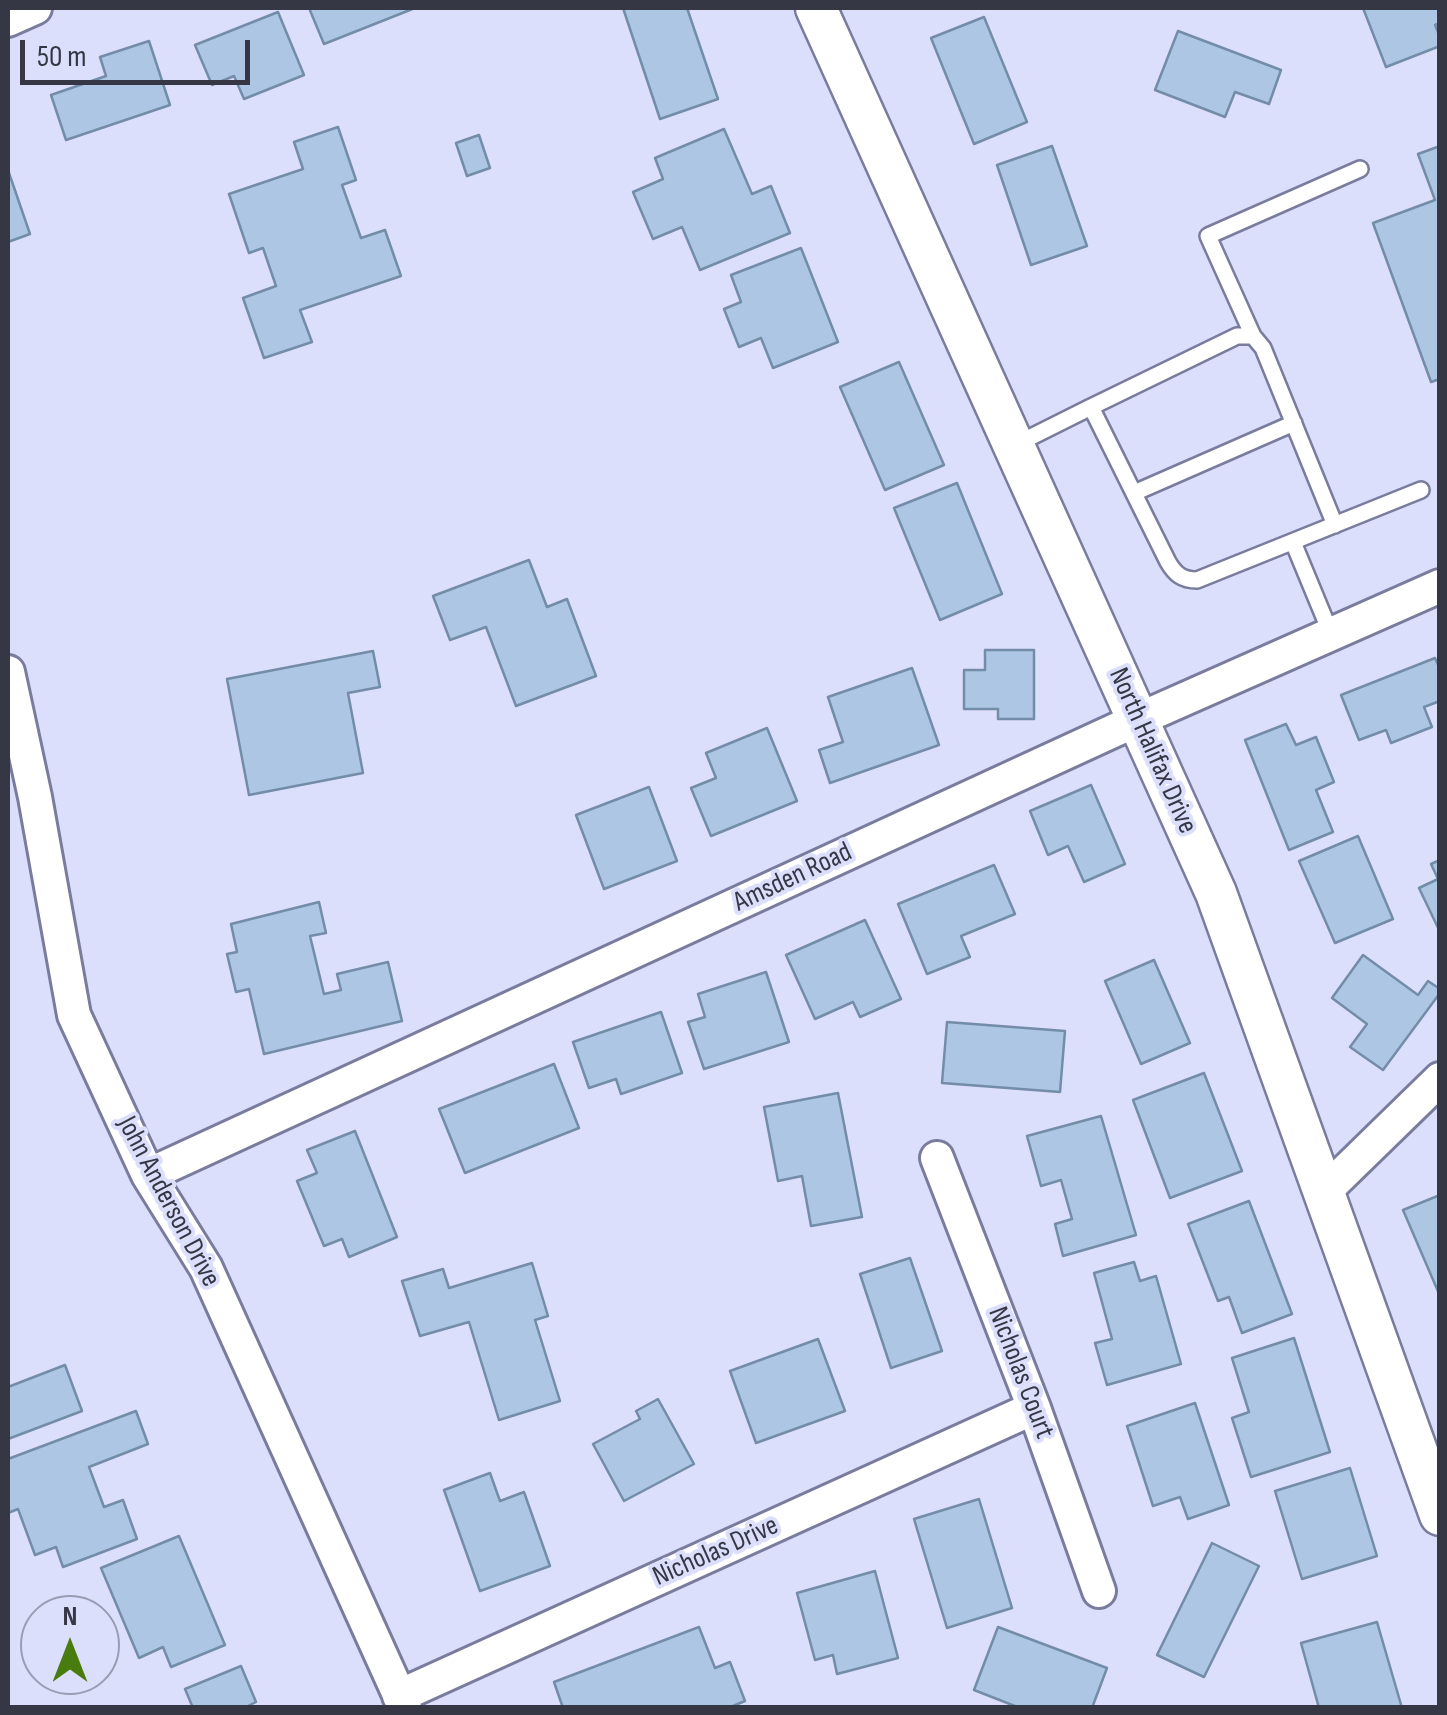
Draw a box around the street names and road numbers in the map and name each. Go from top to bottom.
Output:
street label: North Halifax Drive [1101,663,1203,839]
street label: Amsden Road [729,836,857,920]
street label: John Anderson Drive [109,1111,227,1293]
street label: Nicholas Court [980,1302,1060,1444]
street label: Nicholas Drive [648,1509,784,1595]

